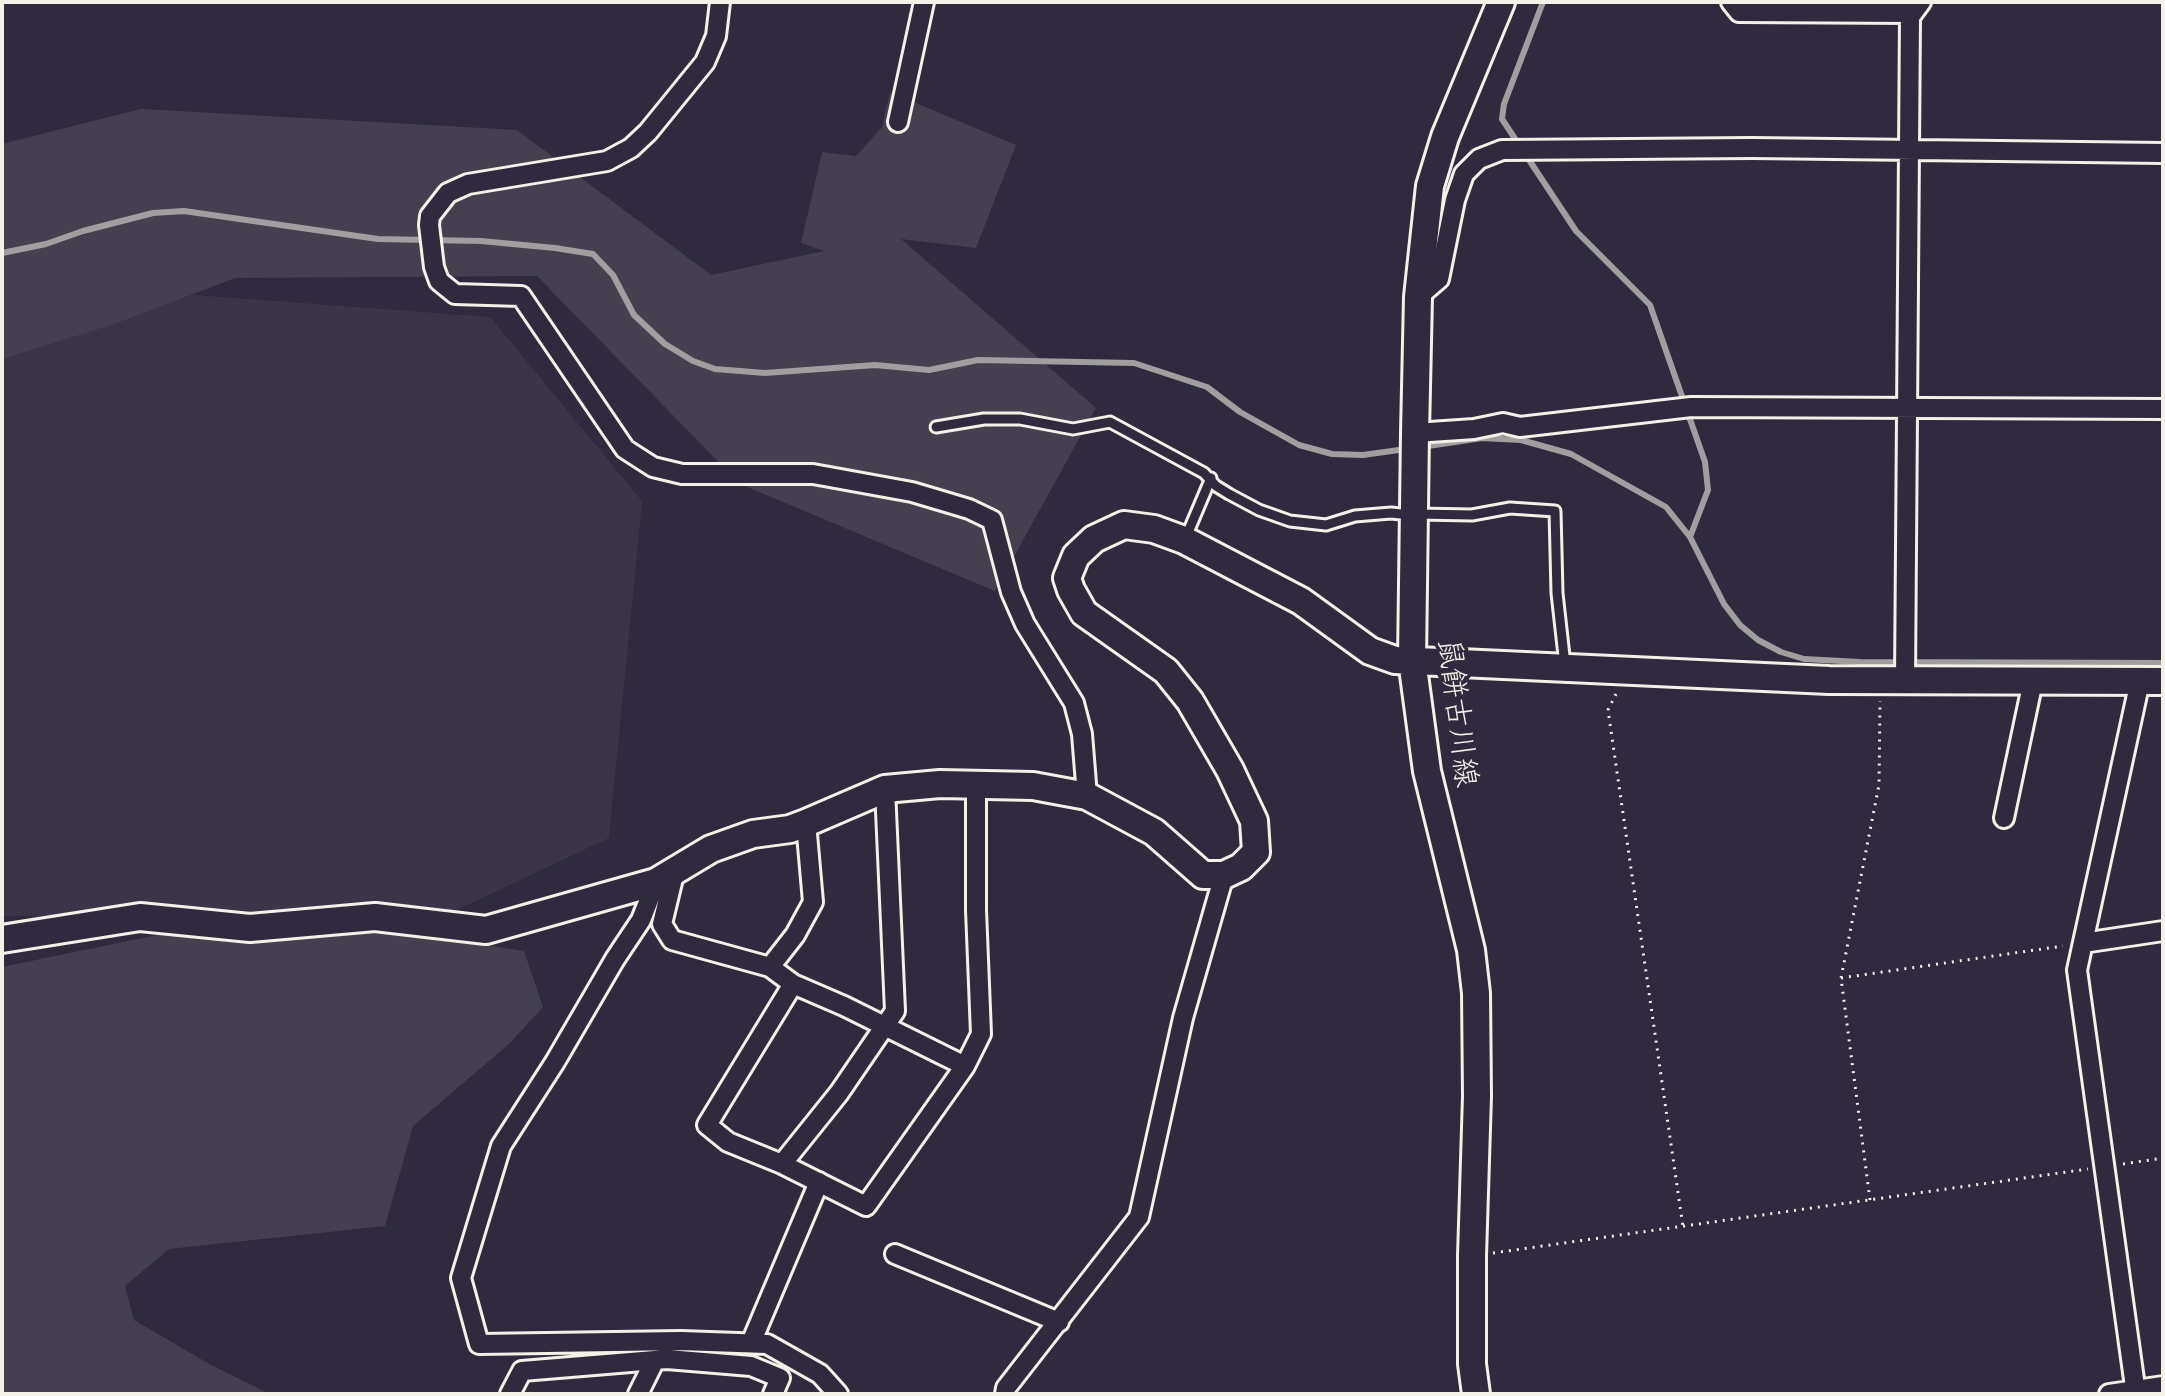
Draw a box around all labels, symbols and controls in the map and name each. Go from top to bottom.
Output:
street label: 鼠餅古川線 [1429,636,1483,790]

